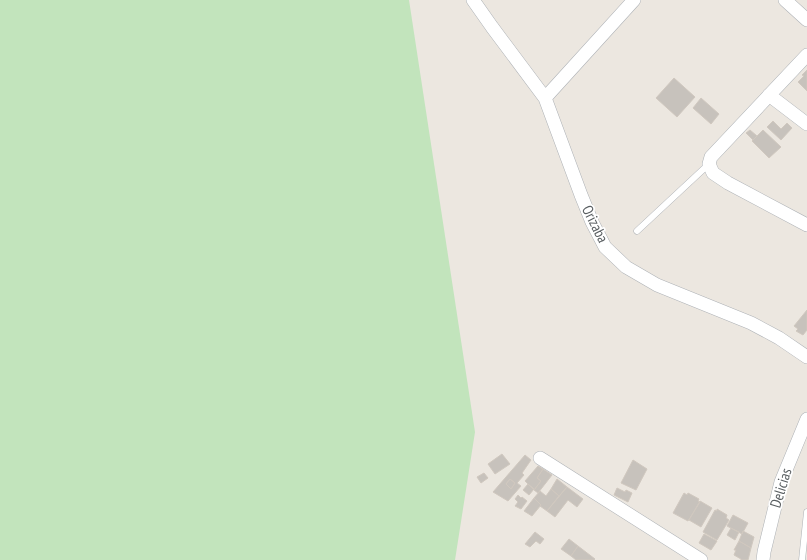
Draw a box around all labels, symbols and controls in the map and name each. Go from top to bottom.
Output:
street label: Orizaba [578,202,613,246]
street label: Delicias [766,466,796,510]

